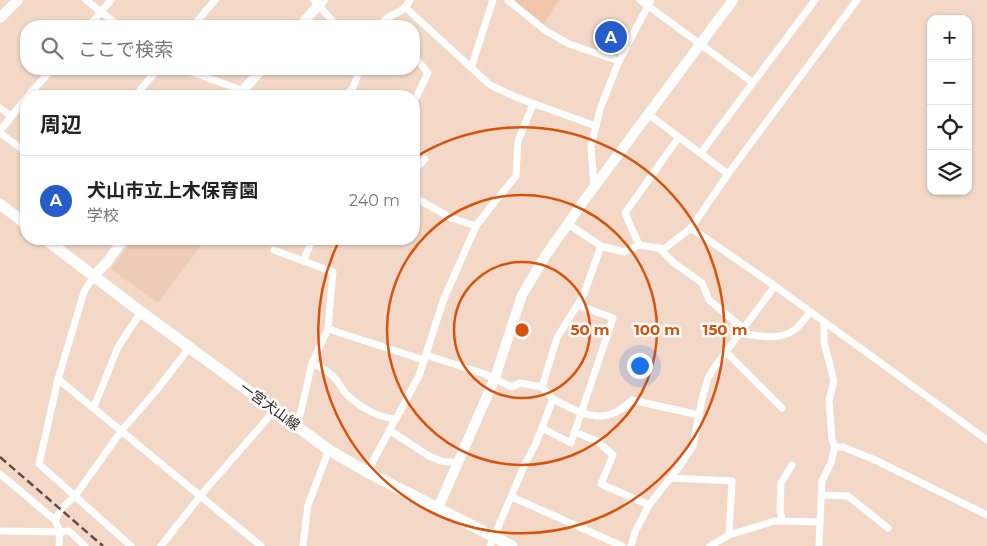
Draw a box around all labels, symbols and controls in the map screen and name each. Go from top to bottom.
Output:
map controls [927,15,972,195]
button: + [927,15,972,60]
pin: A [595,18,627,56]
search box [20,20,420,75]
icon: search [38,34,66,62]
text: ここで検索 [78,38,173,61]
button: − [927,60,972,105]
button: locate [927,105,972,150]
text: 周辺 [40,112,82,137]
button: layers [927,150,972,195]
text: 犬山市立上木保育園 [87,179,258,202]
text: A [50,191,62,210]
text: 240 m [349,191,400,210]
text: 学校 [87,206,119,225]
text: 50 m [570,320,610,339]
text: 100 m [634,320,680,339]
text: 150 m [703,320,747,339]
centre of rings [513,321,531,339]
your location [627,353,653,379]
street label: 一宮犬山線 [236,378,304,434]

